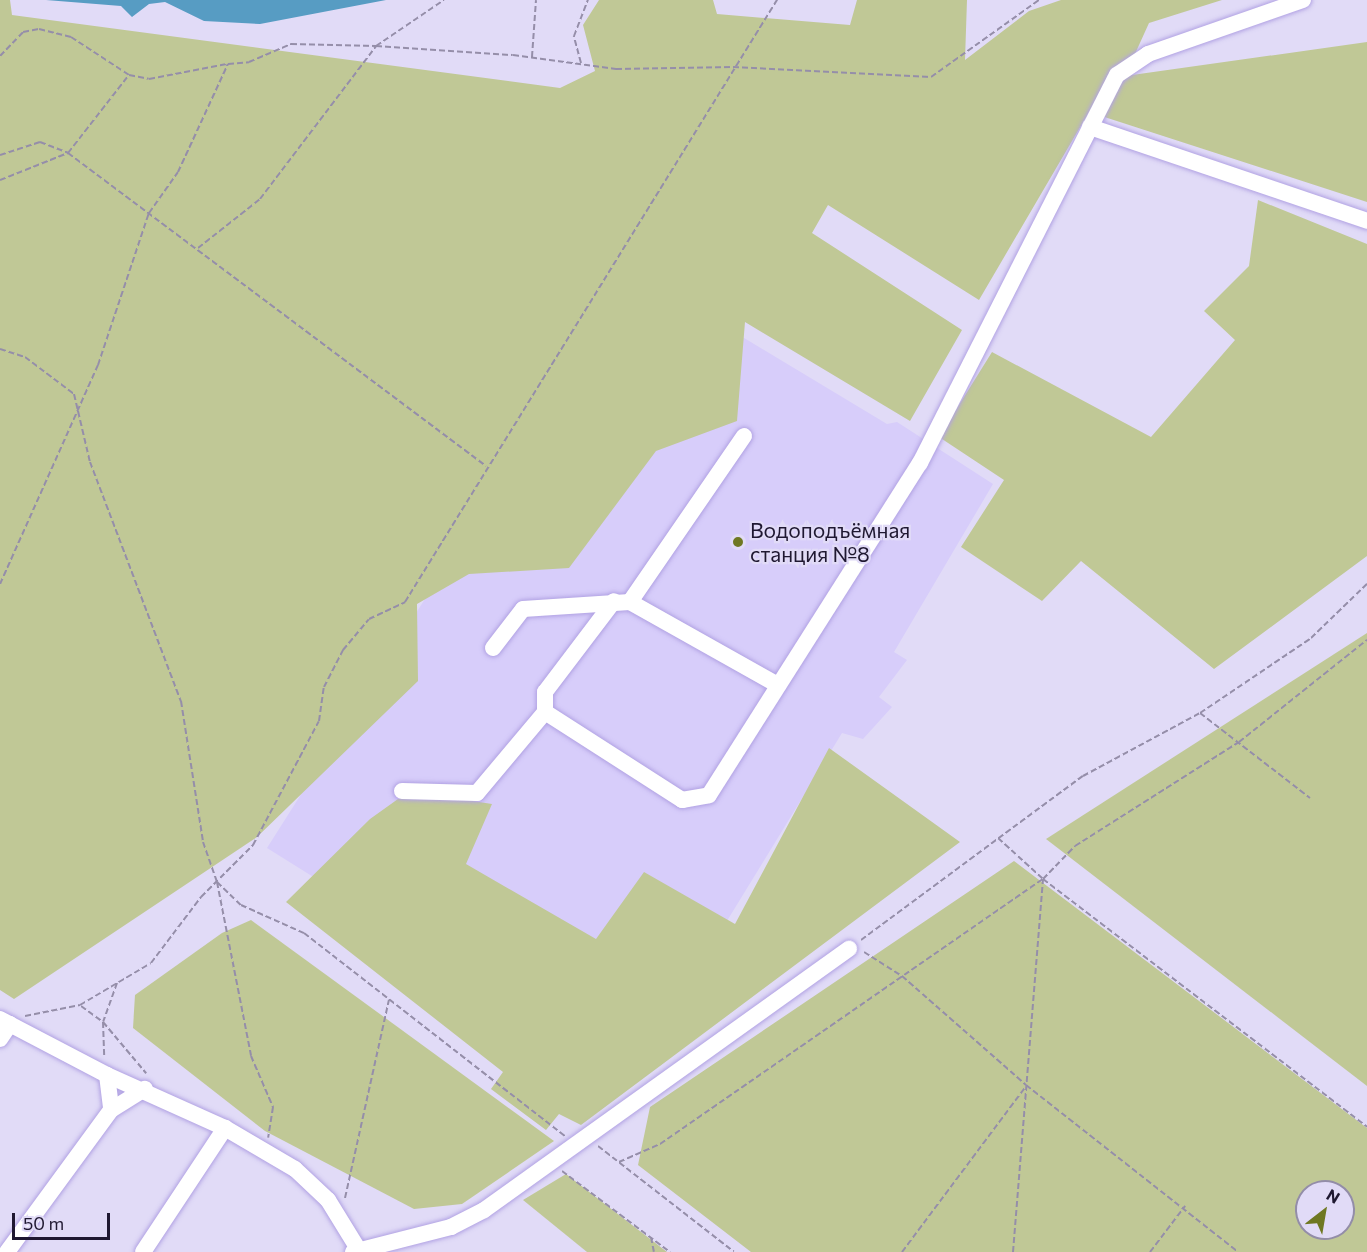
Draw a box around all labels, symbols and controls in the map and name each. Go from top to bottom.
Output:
place label: Водоподъёмная станция №8 [750,517,910,567]
marker: Водоподъёмная станция №8 [731,535,745,549]
north arrow [1295,1180,1355,1240]
text: N [1323,1185,1344,1207]
scale bar [15,1201,112,1239]
text: 50 m [23,1212,64,1234]

